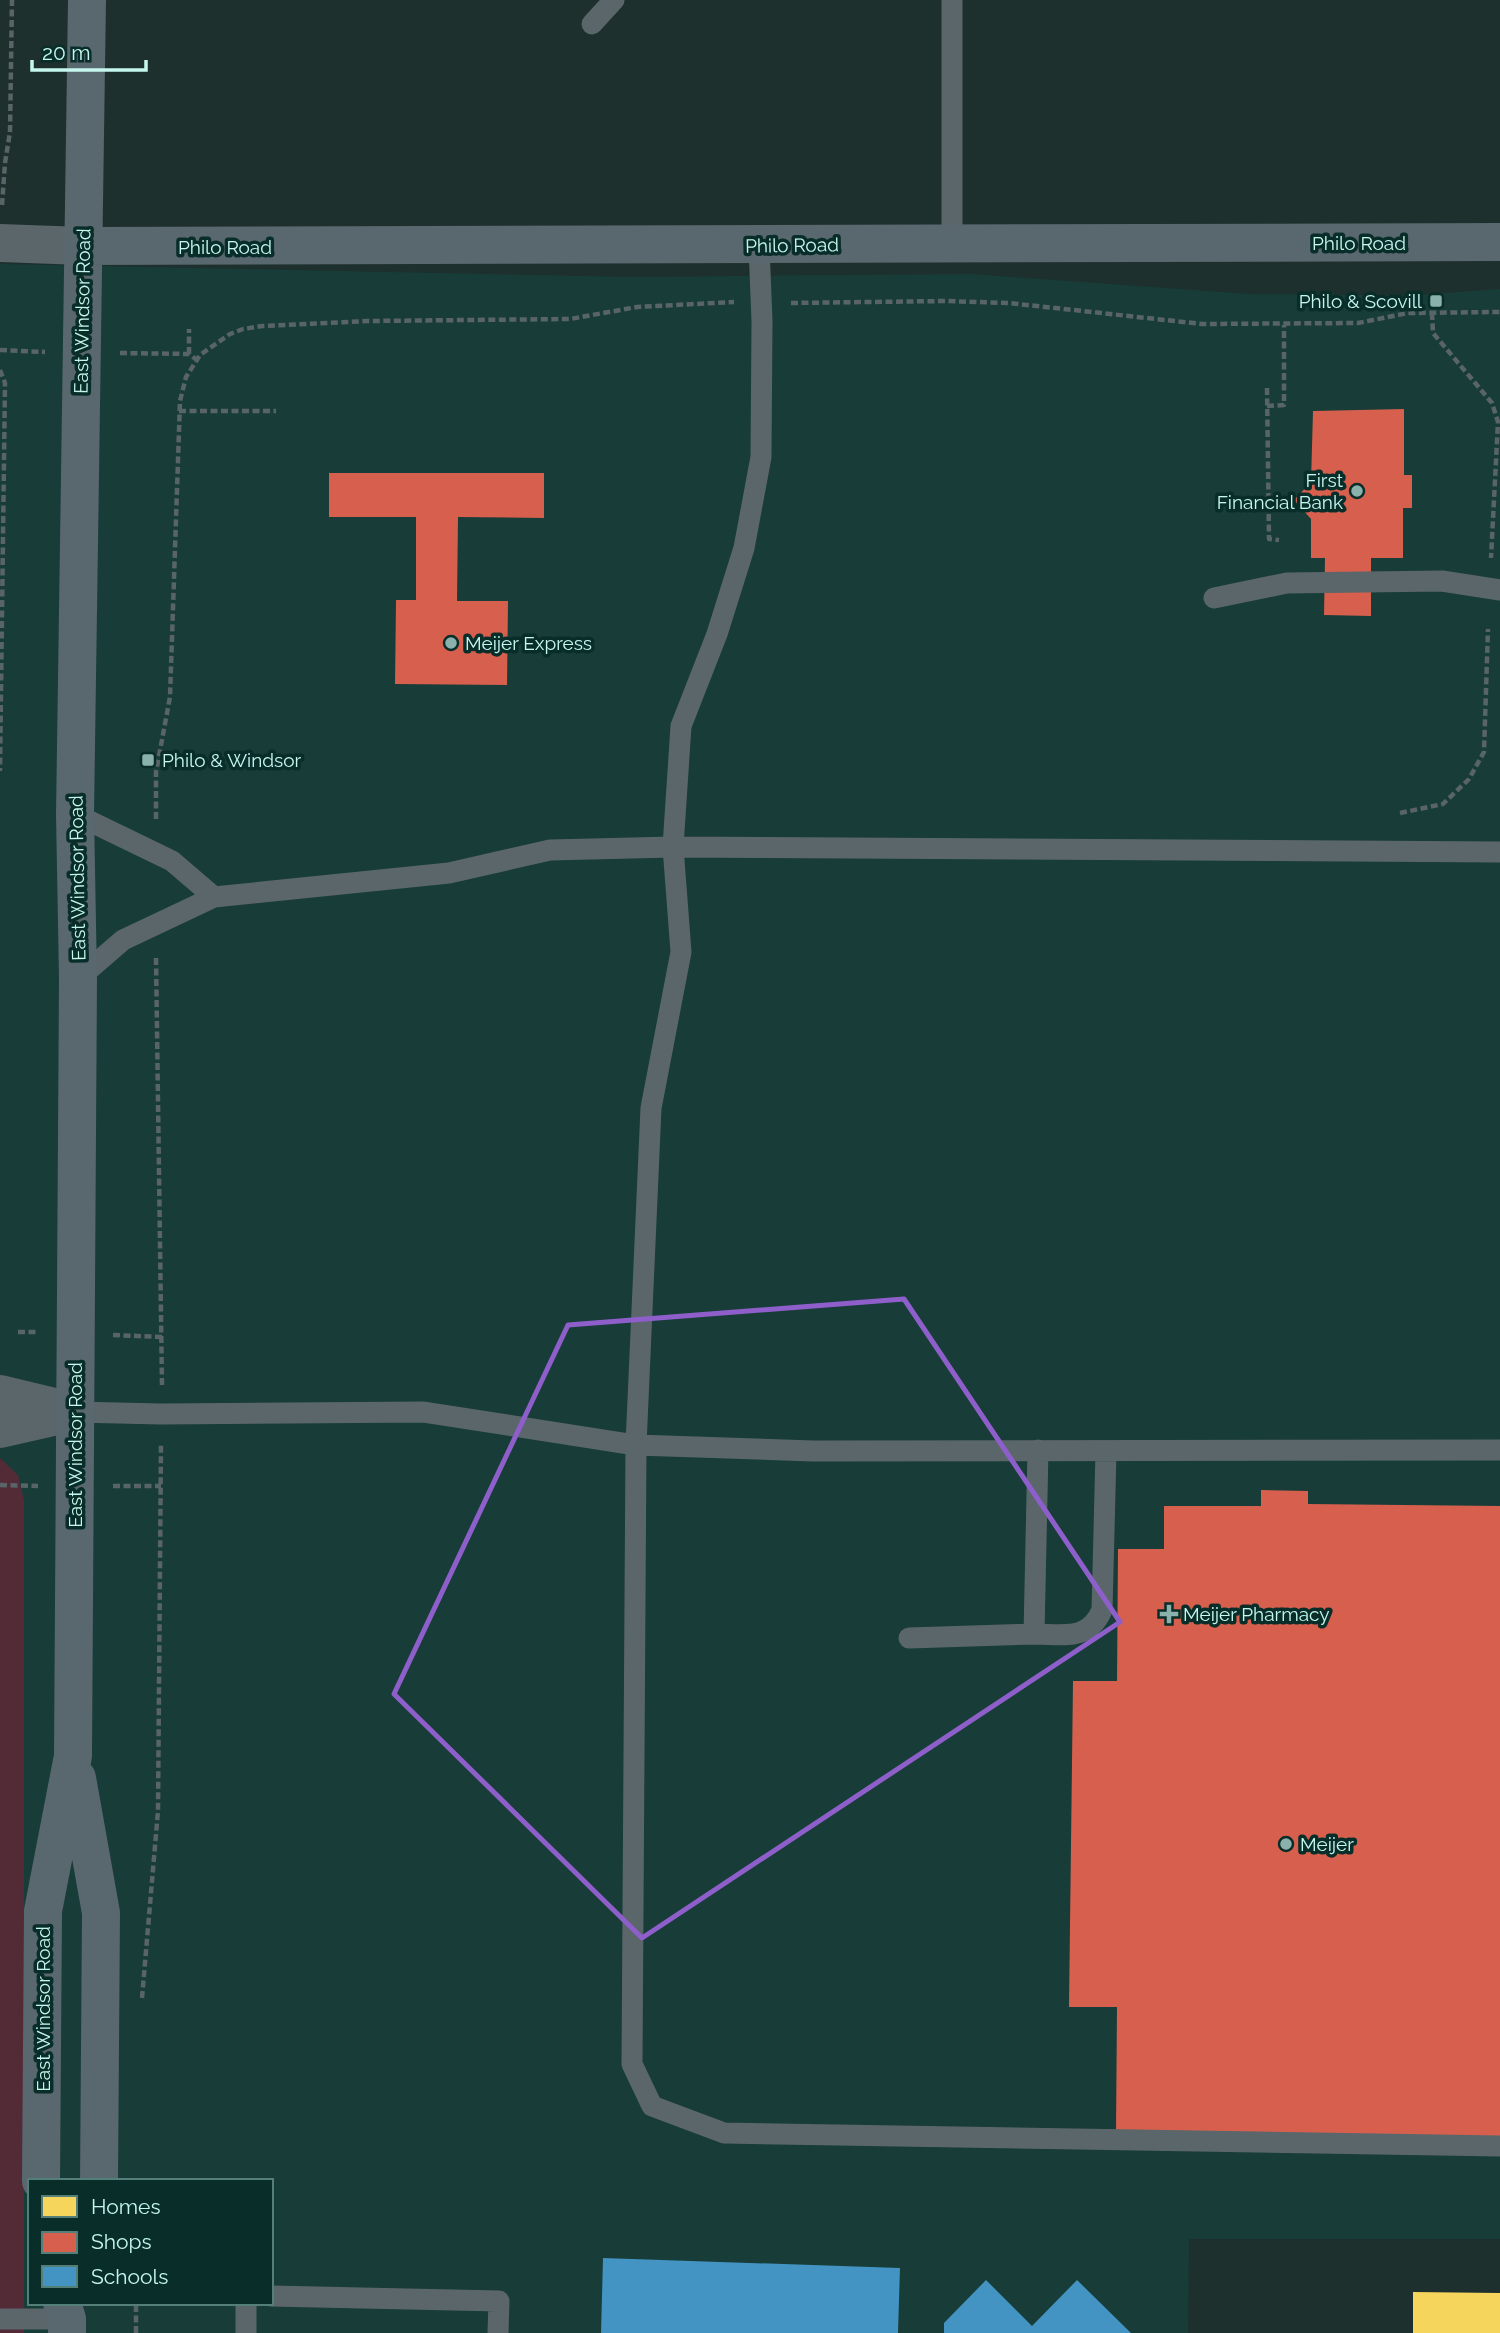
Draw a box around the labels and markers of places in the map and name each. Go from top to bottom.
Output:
place label: Philo & Scovill [1299,290,1423,312]
marker: Philo & Scovill [1428,293,1444,309]
place label: First Financial Bank [1217,469,1344,513]
marker: First Financial Bank [1349,483,1365,499]
place label: Meijer Express [465,632,592,654]
marker: Meijer Express [443,635,459,651]
place label: Philo & Windsor [162,749,302,771]
marker: Philo & Windsor [140,752,156,768]
place label: Meijer Pharmacy [1183,1603,1330,1625]
marker: Meijer Pharmacy [1161,1606,1177,1622]
place label: Meijer [1300,1833,1354,1855]
marker: Meijer [1278,1836,1294,1852]

